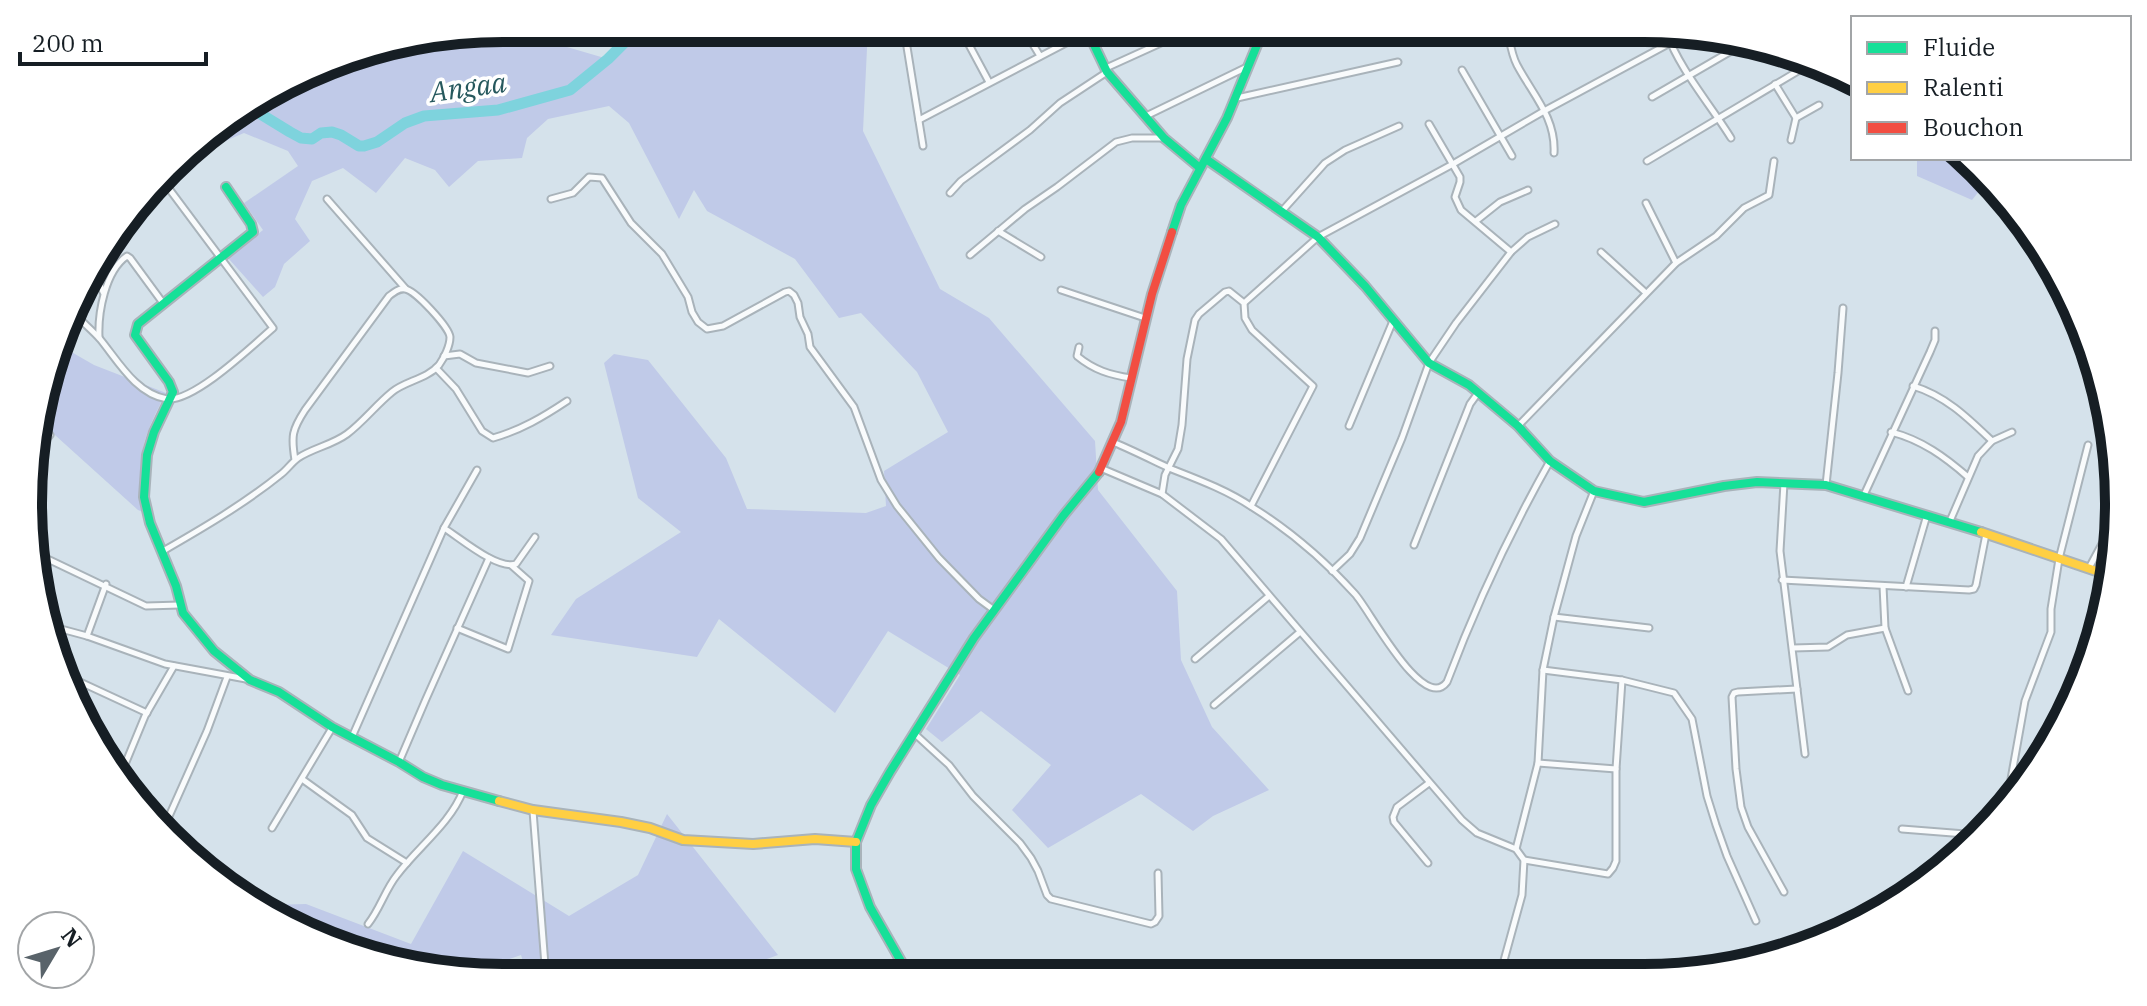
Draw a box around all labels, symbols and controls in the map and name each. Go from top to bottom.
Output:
scale bar [20,16,206,66]
legend [1851,16,2131,160]
text: 200 m [32,27,104,59]
text: Fluide [1923,31,1995,63]
water label: Angaa [425,63,509,110]
text: Ralenti [1923,71,2004,103]
text: Bouchon [1923,111,2024,143]
north arrow [16,910,96,990]
text: N [55,922,89,953]

